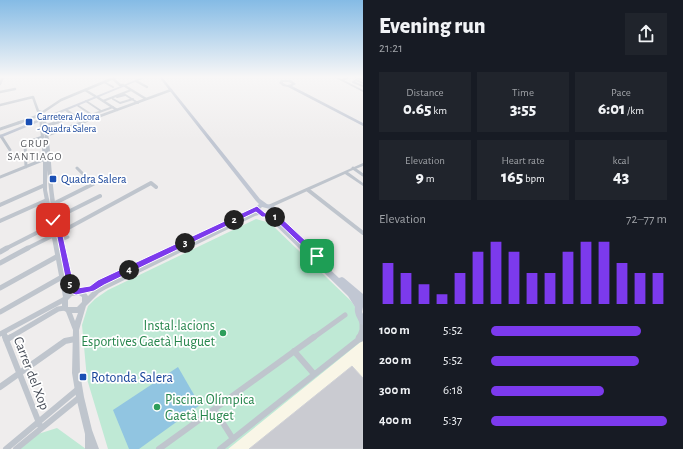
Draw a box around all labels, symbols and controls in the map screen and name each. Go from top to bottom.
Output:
button: share [625,13,667,55]
text: Evening run [379,15,486,37]
text: 21:21 [379,42,403,55]
text: Distance [406,87,444,98]
text: Time [512,87,534,98]
text: Pace [611,87,631,98]
text: 0.65 [403,100,431,117]
text: 3:55 [510,100,536,117]
text: 6:01 [598,100,625,117]
text: km [431,105,447,116]
text: /km [625,105,644,116]
place label: Carretera Alcora - Quadra Salera [37,112,100,134]
marker: Carretera Alcora - Quadra Salera [24,117,34,127]
district label: GRUP SANTIAGO [7,138,63,162]
text: Elevation [405,155,445,166]
text: Heart rate [501,155,545,166]
text: kcal [613,155,629,166]
text: 9 [416,168,424,185]
text: 165 [501,168,523,185]
text: 43 [613,168,629,185]
place label: Quadra Salera [61,173,127,186]
text: m [424,173,434,184]
text: bpm [523,173,545,184]
marker: Quadra Salera [48,174,58,184]
pin [36,203,70,237]
pin: 1 [265,207,285,227]
icon: check [42,209,64,231]
pin: 2 [224,210,244,230]
text: 1 [273,211,277,222]
text: Elevation [379,213,426,226]
text: 72–77 m [626,213,667,226]
text: 2 [231,214,237,225]
pin: 3 [175,233,195,253]
text: 3 [183,237,187,248]
pin [300,239,334,273]
icon: arrive [306,245,328,267]
pin: 4 [119,260,139,280]
text: 4 [126,264,132,275]
pin: 5 [60,274,80,294]
text: 5 [68,278,72,289]
place label: Instal·lacions Esportives Gaetà Huguet [81,319,216,349]
text: 100 m [379,324,410,337]
text: 5:52 [443,324,463,337]
marker: Instal·lacions Esportives Gaetà Huguet [218,328,228,338]
street label: Carrer del Xop [11,335,51,412]
text: 200 m [379,354,411,367]
text: 5:52 [443,354,463,367]
place label: Rotonda Salera [91,371,173,385]
marker: Rotonda Salera [78,372,88,382]
text: 300 m [379,384,411,397]
text: 6:18 [443,384,463,397]
place label: Piscina Olímpica Gaetà Huget [165,393,255,423]
marker: Piscina Olímpica Gaetà Huget [152,402,162,412]
text: 400 m [379,414,412,427]
text: 5:37 [443,414,462,427]

